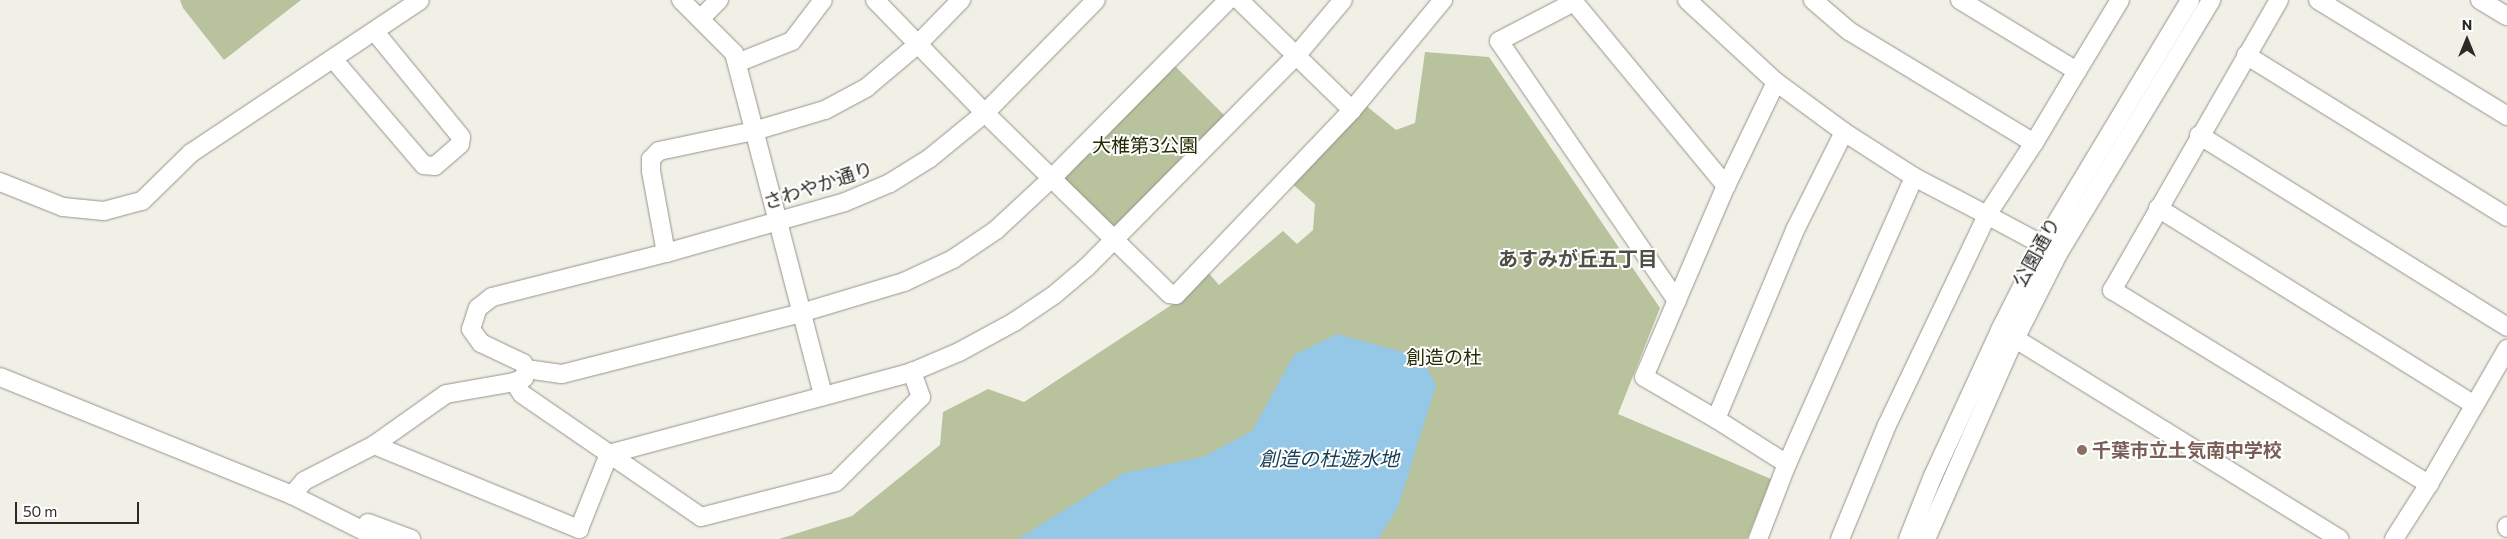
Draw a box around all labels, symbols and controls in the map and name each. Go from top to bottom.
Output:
north arrow [2442,15,2492,65]
text: N [2462,16,2472,33]
park label: 大椎第3公園 [1092,134,1198,156]
street label: さわやか通り [760,157,876,213]
street label: 公園通り [2008,213,2064,291]
district label: あすみが丘五丁目 [1498,246,1658,270]
park label: 創造の杜 [1406,346,1482,368]
place label: 千葉市立土気南中学校 [2092,439,2282,461]
marker: 千葉市立土気南中学校 [2076,444,2088,456]
water label: 創造の杜遊水地 [1259,446,1399,470]
scale bar [18,492,141,524]
text: 50 m [23,502,57,520]

